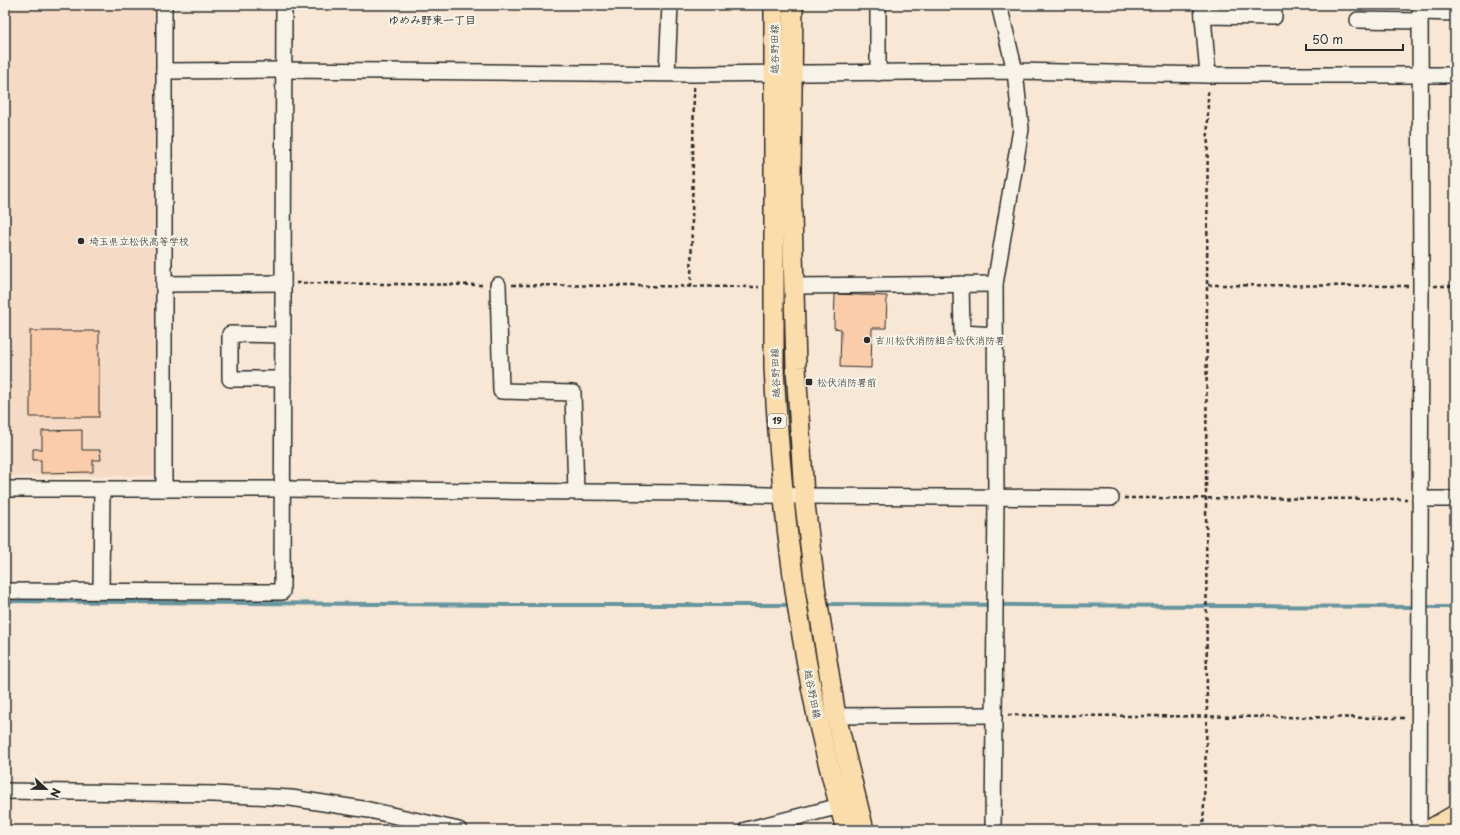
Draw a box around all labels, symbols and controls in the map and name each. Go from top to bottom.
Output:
district label: ゆめみ野東一丁目 [388,11,476,28]
street label: 越谷野田線 [766,24,781,74]
scale bar [1306,26,1403,52]
text: 50 m [1312,30,1343,48]
place label: 埼玉県立松伏高等学校 [89,233,189,248]
marker: 埼玉県立松伏高等学校 [76,236,86,246]
place label: 吉川松伏消防組合松伏消防署 [875,332,1005,347]
marker: 吉川松伏消防組合松伏消防署 [862,335,872,345]
street label: 越谷野田線 [766,348,783,398]
place label: 松伏消防署前 [817,374,877,389]
marker: 松伏消防署前 [804,377,814,387]
road number: 19 [768,414,786,428]
street label: 越谷野田線 [801,668,826,720]
north arrow [26,769,66,809]
text: N [46,786,65,800]

